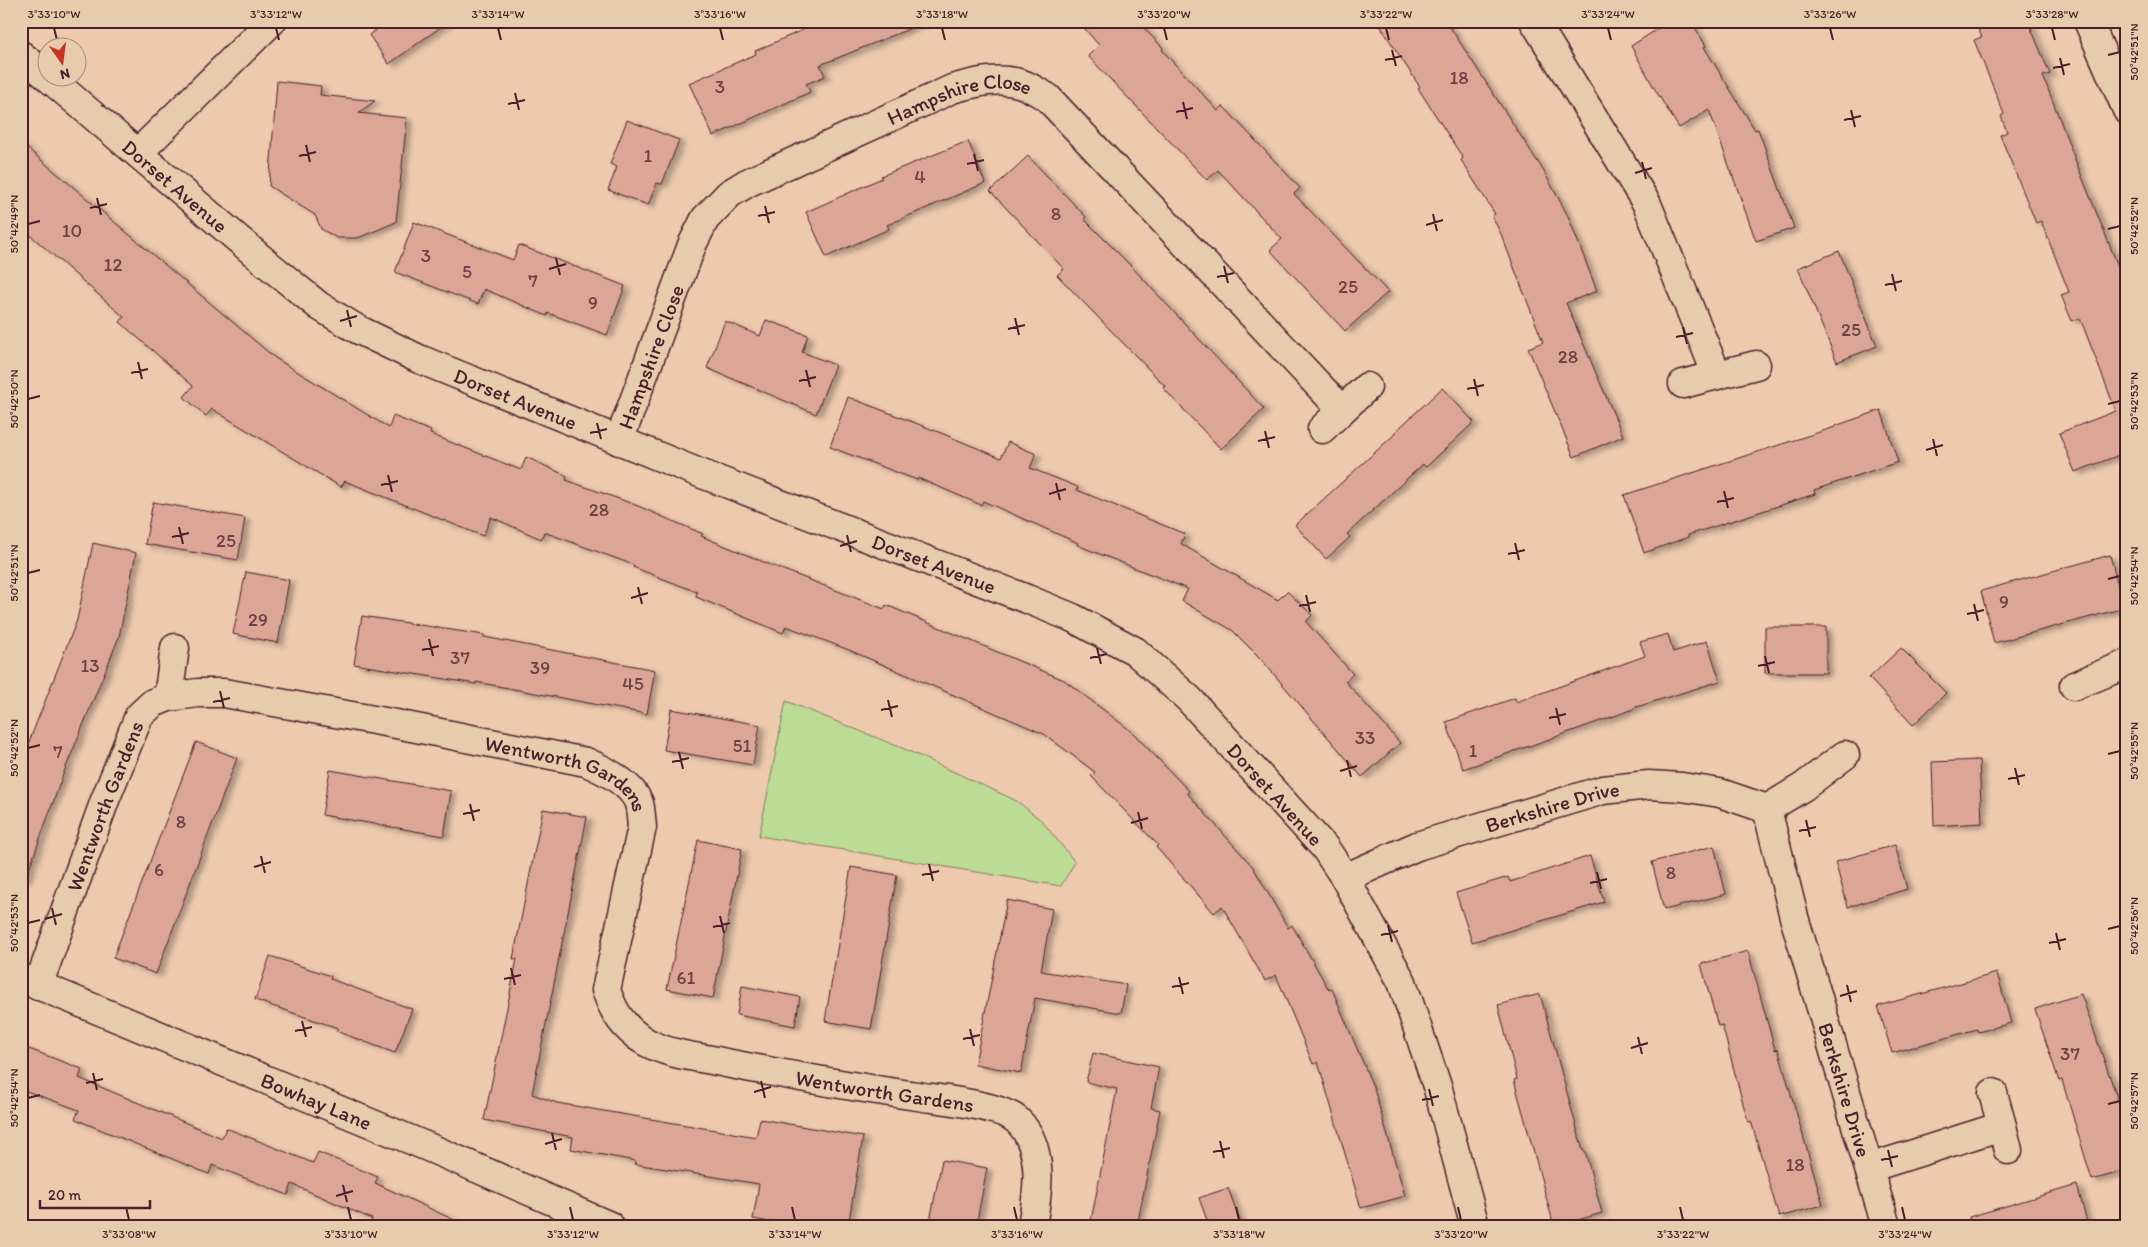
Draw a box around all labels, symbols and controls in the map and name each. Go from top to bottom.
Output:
text: 3°33'10"W [28,7,81,21]
text: 3°33'12"W [250,7,302,21]
text: 3°33'14"W [472,7,524,21]
text: 3°33'16"W [694,7,746,21]
text: 3°33'18"W [916,7,968,21]
text: 3°33'20"W [1137,7,1191,21]
text: 3°33'22"W [1360,7,1412,21]
text: 3°33'24"W [1581,7,1635,21]
text: 3°33'26"W [1804,7,1856,21]
text: 3°33'28"W [2026,7,2078,21]
text: 50°42'51"N [2127,23,2141,81]
north arrow [38,38,88,88]
text: N [58,65,72,84]
house number: 18 [1449,66,1469,89]
street label: Hampshire Close [883,68,1037,130]
house number: 3 [715,75,725,98]
street label: Dorset Avenue [117,134,233,238]
house number: 1 [644,144,653,167]
house number: 4 [914,165,926,188]
text: 50°42'49"N [7,195,21,253]
text: 50°42'52"N [2127,197,2141,255]
house number: 8 [1051,202,1061,225]
house number: 10 [62,219,82,242]
house number: 3 [421,244,431,267]
house number: 12 [104,253,122,276]
house number: 5 [462,260,472,283]
house number: 7 [528,269,538,292]
house number: 25 [1338,275,1358,298]
street label: Hampshire Close [612,281,689,432]
house number: 9 [588,291,598,314]
house number: 25 [1841,318,1861,341]
house number: 28 [1558,345,1578,368]
street label: Dorset Avenue [450,362,581,434]
text: 50°42'50"N [7,369,21,429]
text: 50°42'53"N [2127,372,2141,430]
house number: 28 [589,498,609,521]
street label: Dorset Avenue [869,528,1000,598]
house number: 25 [216,529,236,552]
text: 50°42'51"N [7,544,21,602]
text: 50°42'54"N [2127,547,2141,605]
house number: 9 [1999,590,2009,613]
house number: 29 [248,608,268,631]
house number: 37 [450,646,470,669]
house number: 13 [80,654,100,677]
house number: 39 [530,656,550,679]
house number: 45 [622,672,644,695]
street label: Wentworth Gardens [61,717,148,894]
text: 50°42'52"N [7,719,21,777]
text: 50°42'55"N [2127,722,2141,780]
house number: 33 [1355,726,1375,749]
street label: Wentworth Gardens [483,730,653,814]
house number: 51 [733,734,752,757]
street label: Dorset Avenue [1222,737,1329,851]
house number: 1 [1469,739,1478,762]
house number: 7 [53,740,63,763]
street label: Berkshire Drive [1482,776,1621,837]
house number: 8 [176,810,186,833]
house number: 6 [154,858,164,881]
house number: 8 [1666,861,1676,884]
text: 50°42'53"N [7,894,21,952]
text: 50°42'56"N [2127,897,2141,955]
house number: 61 [677,966,696,989]
street label: Berkshire Drive [1814,1020,1877,1160]
house number: 37 [2060,1042,2080,1065]
street label: Wentworth Gardens [794,1064,976,1117]
street label: Bowhay Lane [257,1067,376,1135]
text: 50°42'54"N [7,1069,21,1127]
text: 50°42'57"N [2127,1072,2141,1130]
house number: 18 [1785,1153,1805,1176]
scale bar [40,1177,150,1209]
text: 20 m [48,1186,82,1204]
text: 3°33'08"W [102,1227,156,1241]
text: 3°33'10"W [325,1227,378,1241]
text: 3°33'12"W [547,1227,599,1241]
text: 3°33'14"W [769,1227,821,1241]
text: 3°33'16"W [991,1227,1043,1241]
text: 3°33'18"W [1213,1227,1265,1241]
text: 3°33'20"W [1434,1227,1488,1241]
text: 3°33'22"W [1657,1227,1709,1241]
text: 3°33'24"W [1878,1227,1932,1241]

